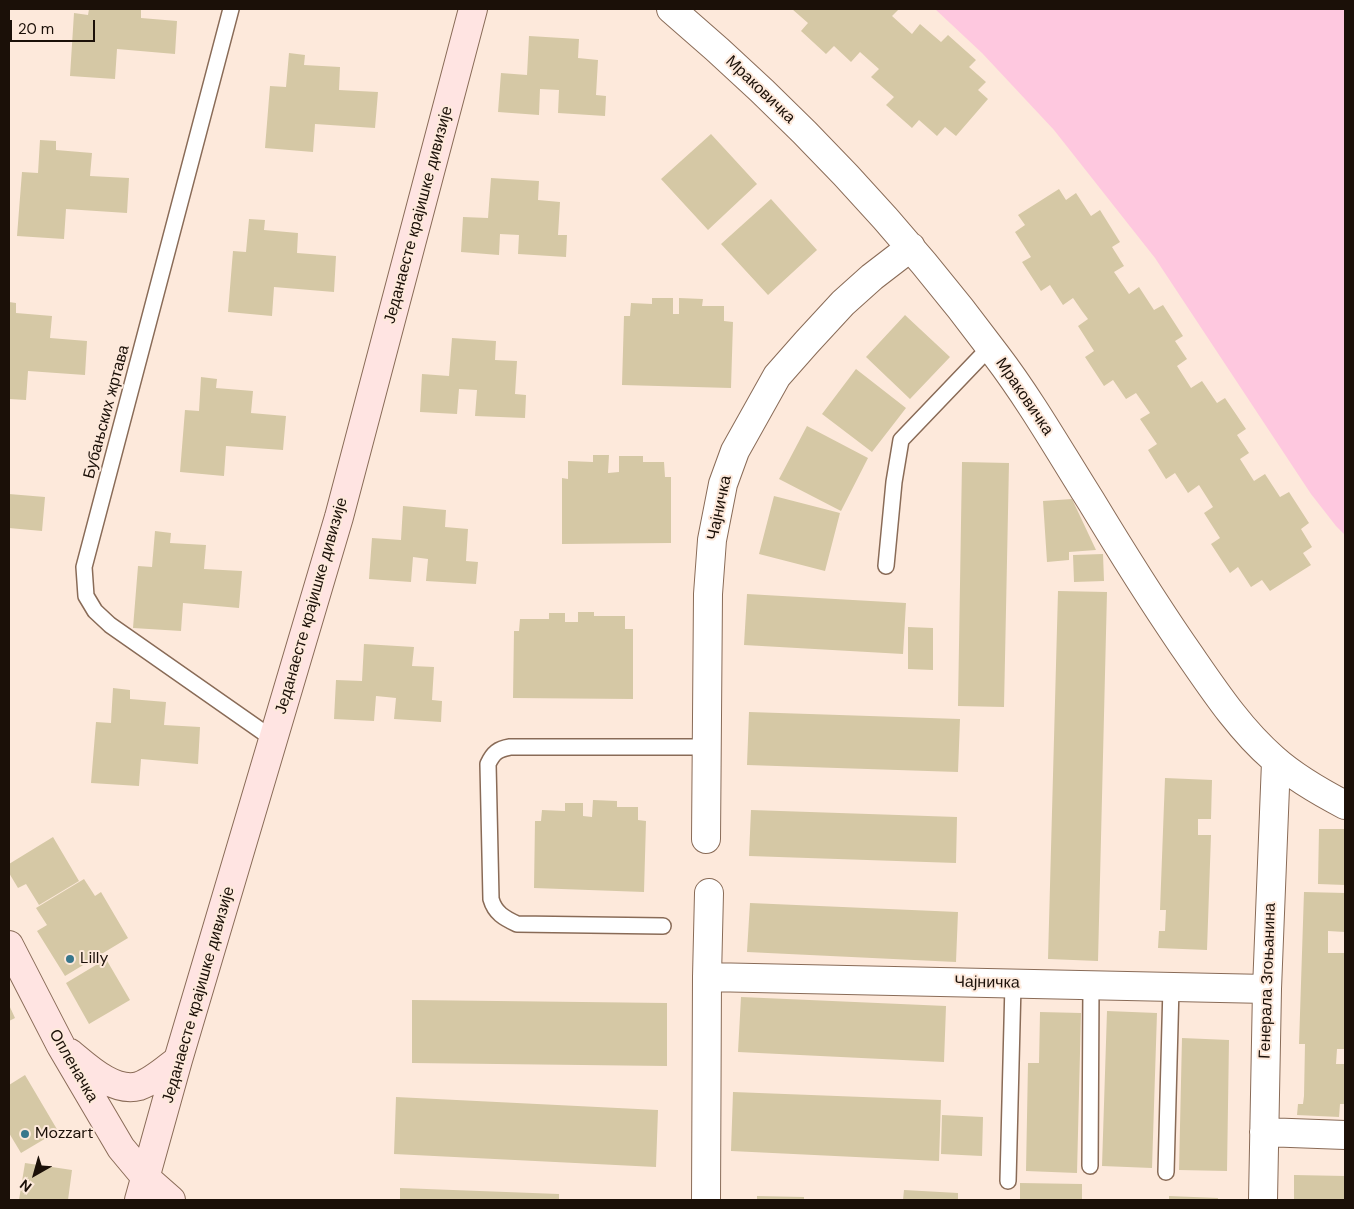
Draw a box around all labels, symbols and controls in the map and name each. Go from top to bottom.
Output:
scale bar [12,10,98,42]
text: 20 m [18,19,54,39]
street label: Мраковичка [721,52,799,128]
street label: Једанаесте крајишке дивизије [381,104,457,326]
street label: Бубањских жртава [80,343,134,481]
street label: Мраковичка [991,355,1057,439]
street label: Чајничка [704,474,736,542]
street label: Једанаесте крајишке дивизије [272,495,352,717]
street label: Једанаесте крајишке дивизије [159,884,239,1106]
street label: Генерала Згоњанина [1256,903,1280,1059]
place label: Lilly [80,949,108,969]
marker: Lilly [64,953,76,965]
street label: Чајничка [954,973,1020,993]
street label: Опленачка [44,1026,102,1106]
place label: Mozzart [35,1124,93,1144]
marker: Mozzart [19,1128,31,1140]
north arrow [10,1149,60,1199]
text: N [16,1176,35,1196]

